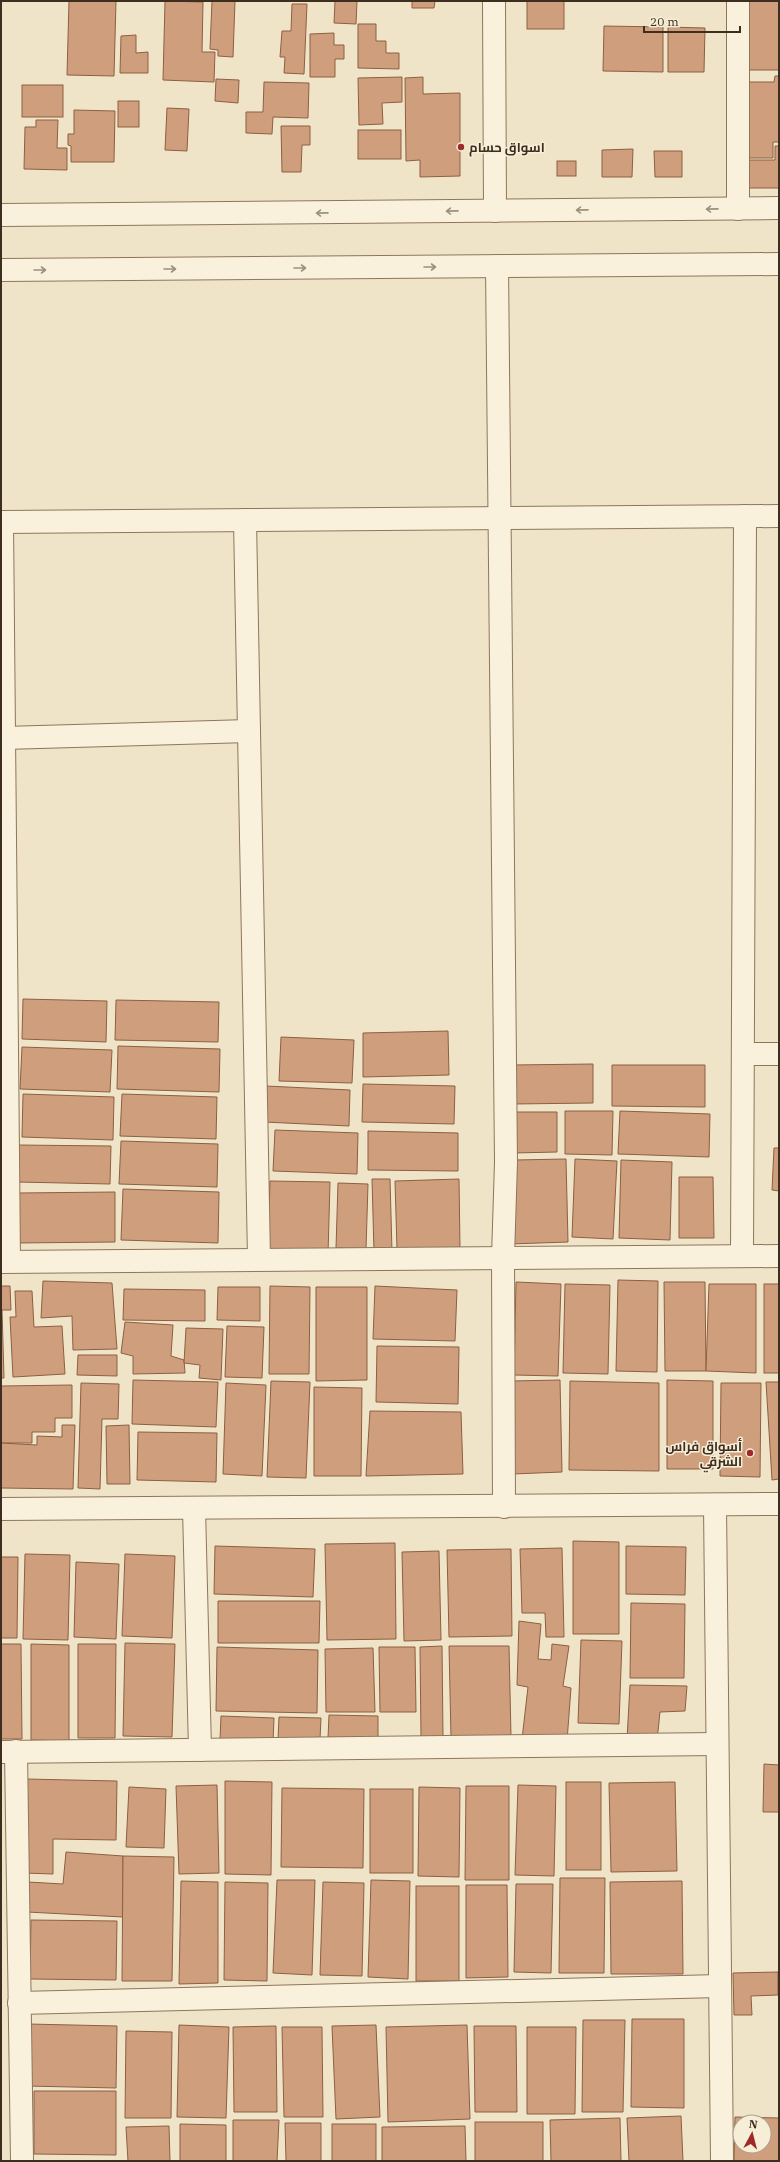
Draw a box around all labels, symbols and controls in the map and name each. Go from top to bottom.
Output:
scale bar [644,8,740,34]
text: 20 m [650,14,679,29]
place label: اسواق حسام [469,139,545,157]
marker: اسواق حسام [456,142,466,152]
one-way arrow [706,205,719,213]
one-way arrow [576,206,589,214]
one-way arrow [446,207,459,215]
one-way arrow [316,209,329,216]
one-way arrow [423,263,436,271]
one-way arrow [293,264,306,272]
one-way arrow [163,265,176,273]
one-way arrow [33,266,46,274]
place label: أسواق فراس الشرقي [665,1438,742,1473]
marker: أسواق فراس الشرقي [745,1448,755,1458]
north arrow [732,2114,772,2154]
text: N [748,2117,759,2132]

